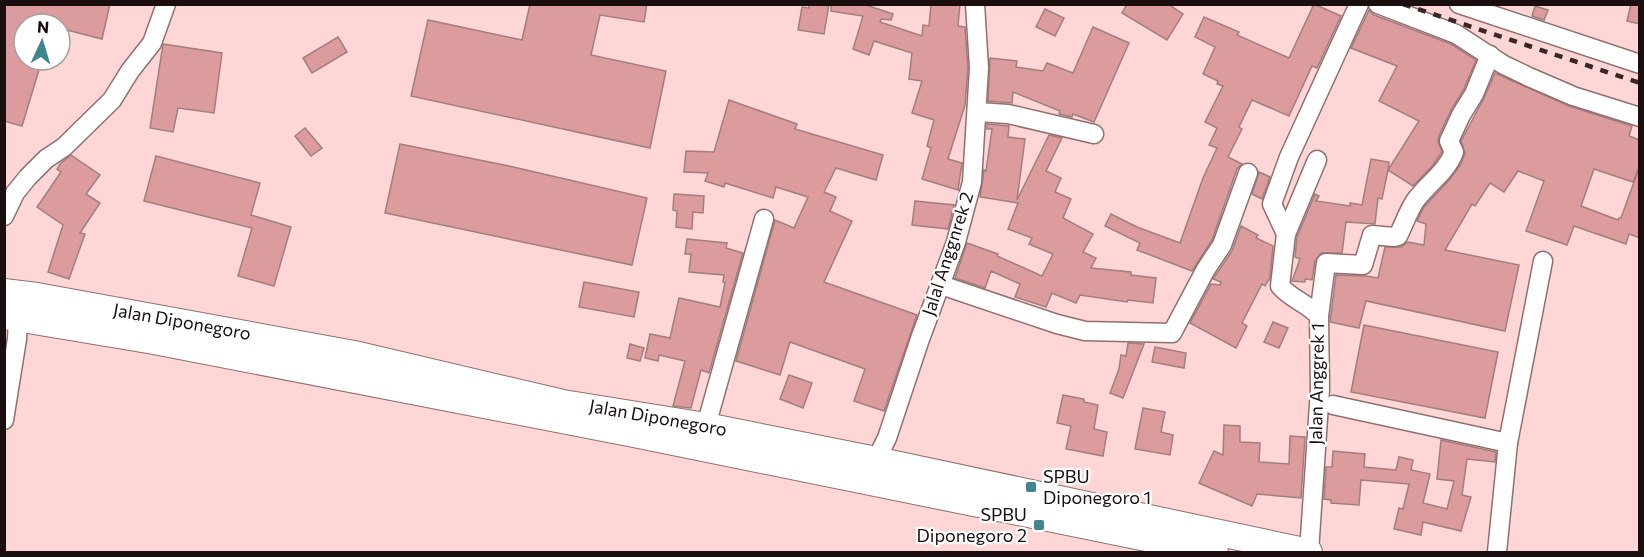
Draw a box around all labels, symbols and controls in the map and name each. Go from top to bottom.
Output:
north arrow [12,12,72,72]
text: N [36,17,50,36]
street label: Jalal Anggnrek 2 [917,189,977,318]
street label: Jalan Diponegoro [112,298,253,344]
street label: Jalan Anggrek 1 [1304,323,1328,445]
street label: Jalan Diponegoro [588,394,729,440]
place label: SPBU Diponegoro 1 [1043,465,1151,508]
marker: SPBU Diponegoro 1 [1024,480,1038,494]
place label: SPBU Diponegoro 2 [917,503,1027,546]
marker: SPBU Diponegoro 2 [1032,518,1046,532]

